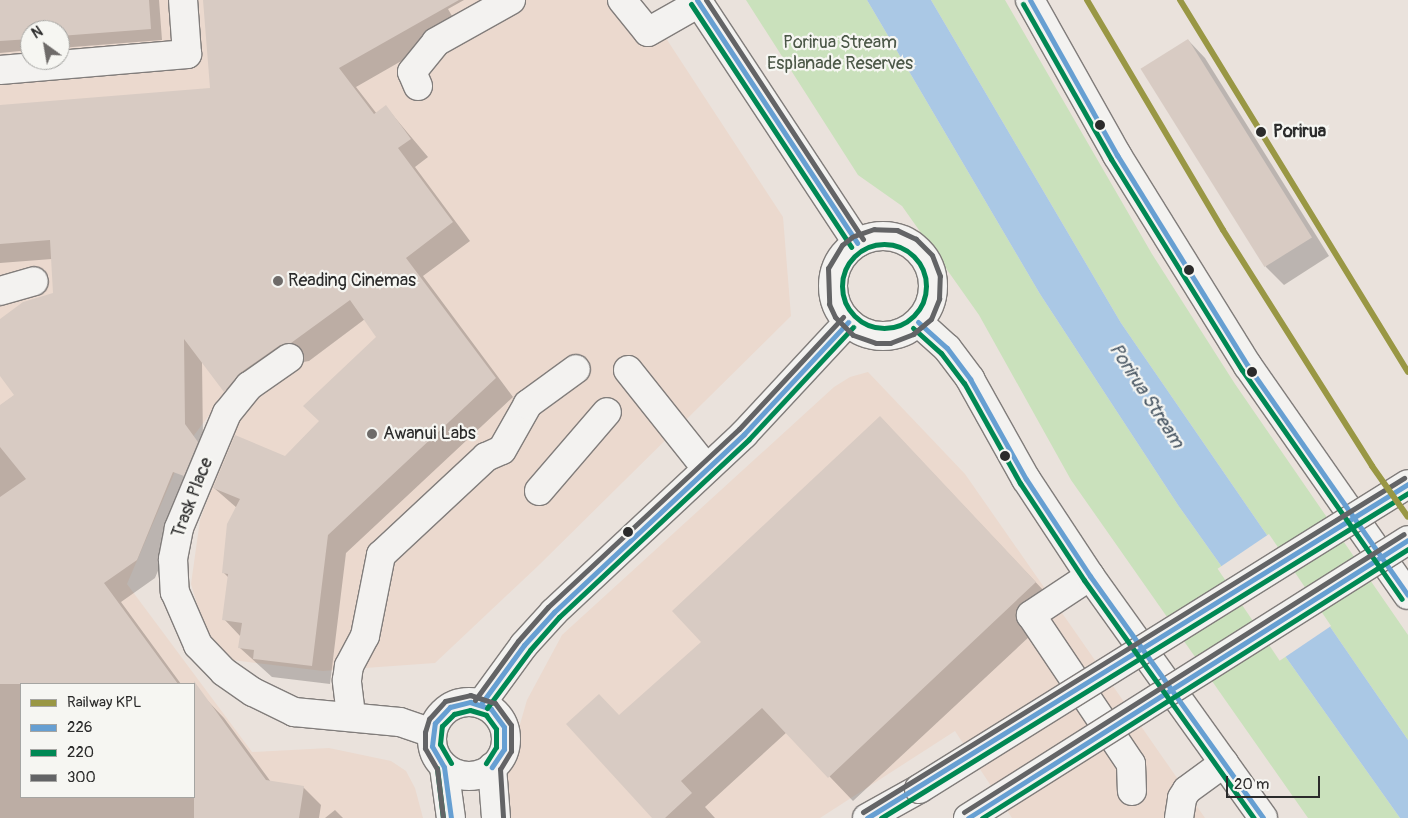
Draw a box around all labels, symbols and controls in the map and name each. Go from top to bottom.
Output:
north arrow [20,20,70,70]
text: N [29,23,46,42]
park label: Porirua Stream Esplanade Reserves [767,33,913,76]
unlabelled marker [1095,120,1105,130]
place label: Porirua [1273,121,1326,143]
marker: Porirua [1253,124,1269,140]
unlabelled marker [1184,265,1194,275]
place label: Reading Cinemas [288,270,416,292]
marker: Reading Cinemas [272,275,284,287]
water label: Porirua Stream [1104,339,1188,453]
unlabelled marker [1247,367,1257,377]
place label: Awanui Labs [383,423,476,445]
marker: Awanui Labs [365,427,379,441]
unlabelled marker [1000,451,1010,461]
street label: Trask Place [168,455,218,541]
unlabelled marker [623,527,633,537]
legend [20,683,195,798]
text: Railway KPL [67,693,141,712]
text: 226 [67,718,93,737]
text: 220 [67,743,94,762]
scale bar [1228,766,1322,798]
text: 300 [67,768,96,787]
text: 20 m [1234,775,1269,794]

